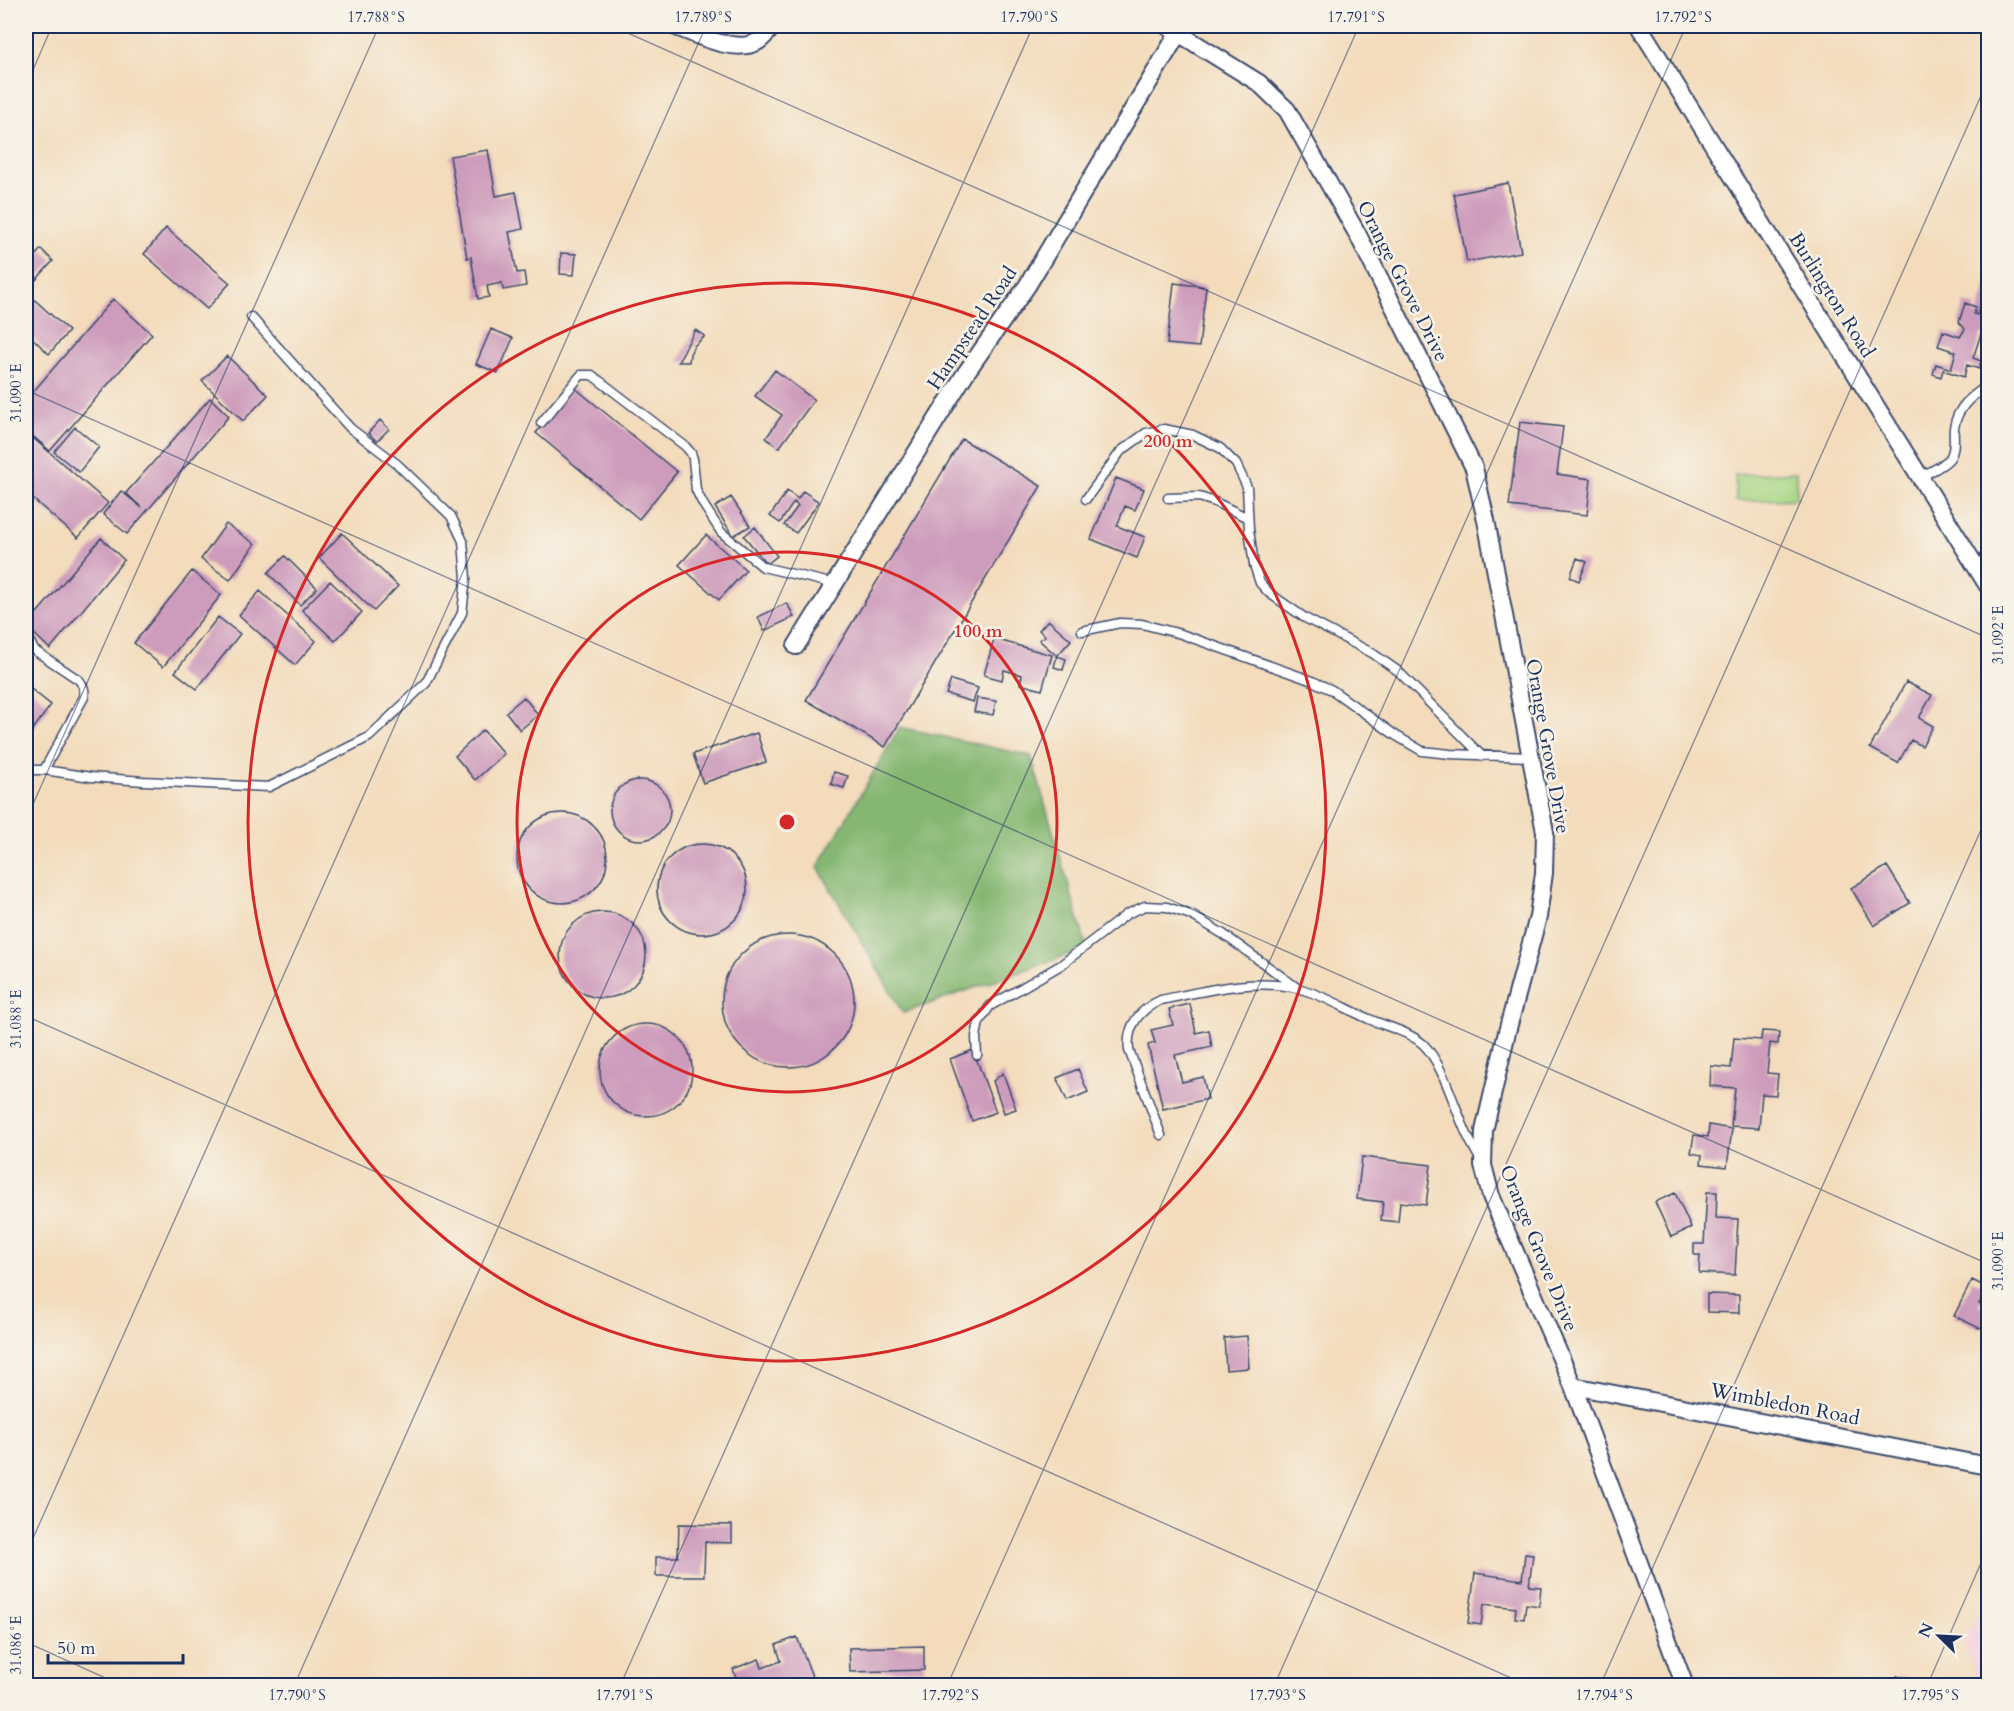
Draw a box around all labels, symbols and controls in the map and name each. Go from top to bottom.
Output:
text: 17.788°S [347,7,405,27]
text: 17.789°S [674,7,732,27]
text: 17.790°S [1000,7,1058,27]
text: 17.791°S [1327,7,1385,27]
text: 17.792°S [1654,7,1712,27]
street label: Orange Grove Drive [1351,196,1455,366]
street label: Burlington Road [1783,227,1882,363]
street label: Hampstead Road [921,261,1024,395]
text: 31.090°E [6,363,26,423]
text: 200 m [1143,429,1193,454]
text: 31.092°E [1988,605,2008,665]
text: 100 m [953,619,1003,644]
street label: Orange Grove Drive [1519,656,1577,836]
centre of rings [777,812,797,832]
text: 31.088°E [6,989,26,1049]
street label: Orange Grove Drive [1493,1161,1585,1335]
text: 31.090°E [1988,1231,2008,1291]
street label: Wimbledon Road [1707,1376,1862,1432]
north arrow [1909,1606,1969,1666]
text: 31.086°E [6,1615,26,1675]
text: N [1913,1619,1939,1641]
scale bar [48,1627,183,1665]
text: 50 m [57,1636,96,1661]
text: 17.790°S [268,1685,326,1705]
text: 17.791°S [595,1685,653,1705]
text: 17.792°S [921,1685,979,1705]
text: 17.793°S [1248,1685,1306,1705]
text: 17.794°S [1575,1685,1633,1705]
text: 17.795°S [1901,1685,1959,1705]

